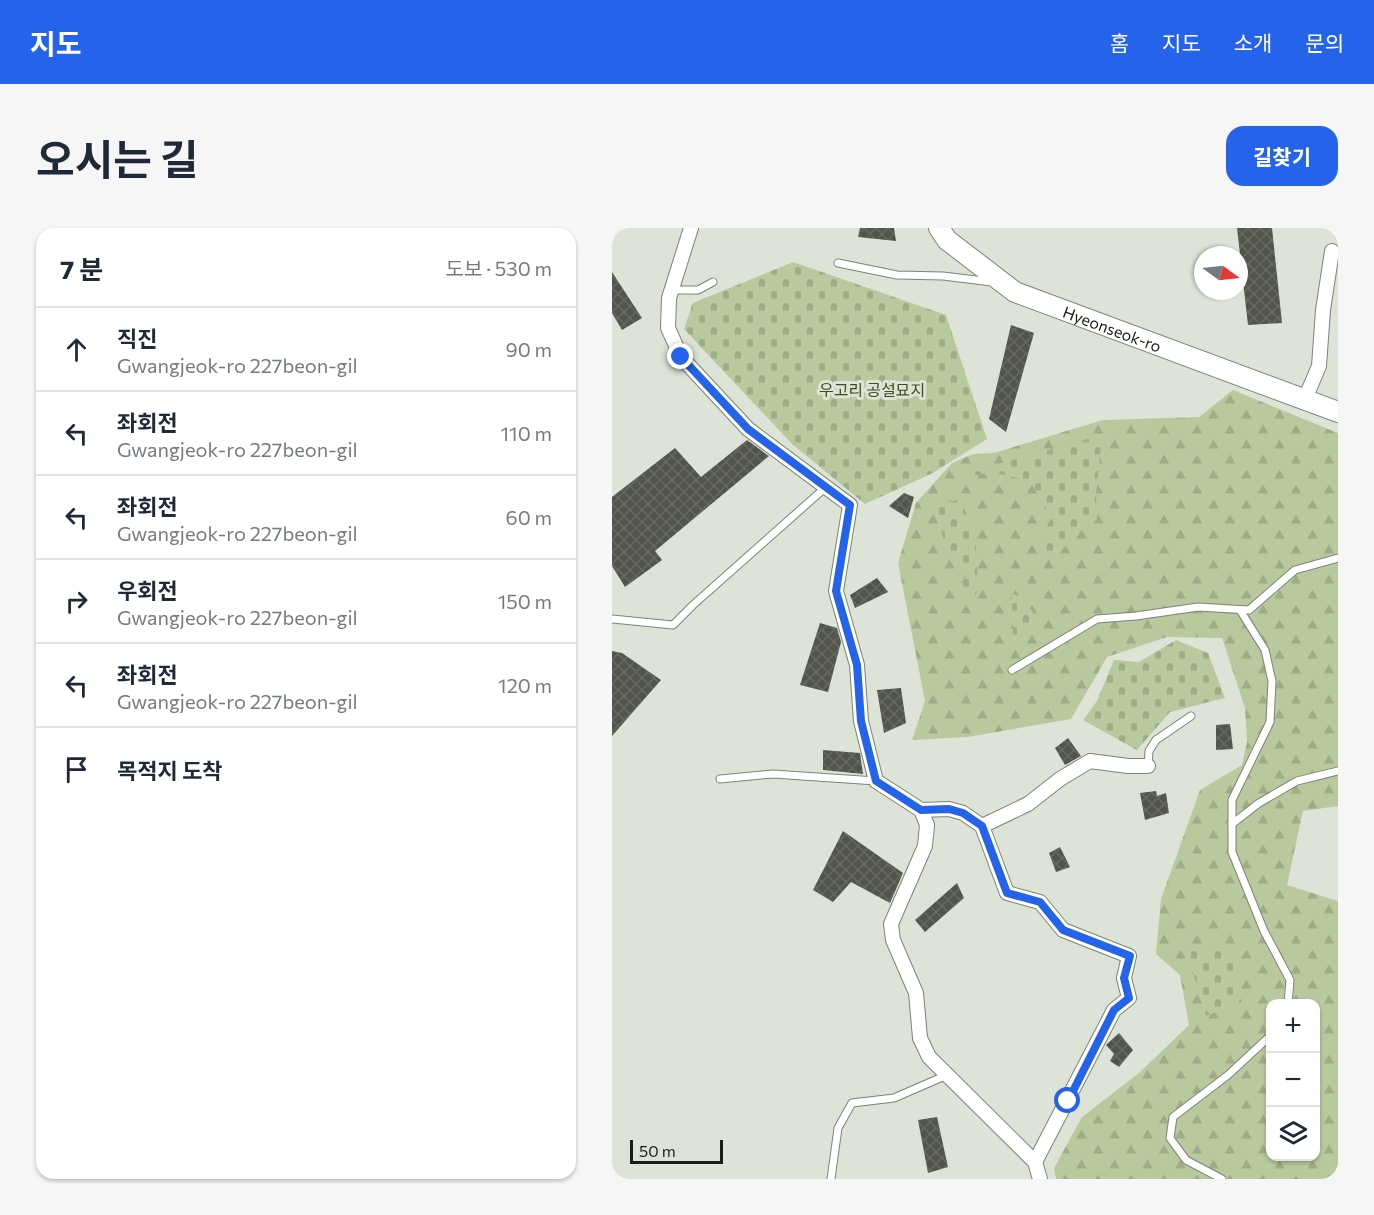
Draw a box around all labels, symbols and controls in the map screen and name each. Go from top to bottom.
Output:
text: 지도 [30,26,82,60]
text: 홈 [1110,30,1129,55]
text: 지도 [1162,30,1201,55]
text: 소개 [1234,30,1272,55]
text: 문의 [1305,30,1344,55]
button: 길찾기 [1226,126,1338,186]
text: 오시는 길 [36,132,199,184]
north arrow [1194,246,1248,300]
text: 7 분 [60,253,103,284]
text: 도보 · 530 m [446,256,552,280]
street label: Hyeonseok-ro [1061,301,1164,355]
text: 직진 [117,325,157,352]
icon: ahead [60,333,93,366]
text: 90 m [506,337,552,361]
route end [667,343,693,369]
text: Gwangjeok-ro 227beon-gil [117,353,358,377]
park label: 우고리 공설묘지 [819,380,925,399]
text: 좌회전 [117,409,178,436]
icon: left [60,417,93,450]
text: 110 m [501,421,552,445]
text: Gwangjeok-ro 227beon-gil [117,437,358,461]
text: 좌회전 [117,493,178,520]
icon: left [60,501,93,534]
text: 60 m [506,505,552,529]
text: Gwangjeok-ro 227beon-gil [117,521,358,545]
text: 우회전 [117,577,178,604]
icon: right [60,585,93,618]
text: 150 m [498,589,552,613]
text: Gwangjeok-ro 227beon-gil [117,605,358,629]
text: 좌회전 [117,661,178,688]
icon: left [60,669,93,702]
text: 120 m [498,673,552,697]
text: Gwangjeok-ro 227beon-gil [117,689,358,713]
icon: arrive [60,753,93,786]
text: 목적지 도착 [117,757,222,784]
map controls [1266,999,1320,1161]
button: + [1266,999,1320,1053]
button: − [1266,1053,1320,1107]
route start [1054,1087,1080,1113]
button: layers [1266,1107,1320,1161]
scale bar [630,1137,723,1164]
text: 50 m [639,1141,676,1160]

